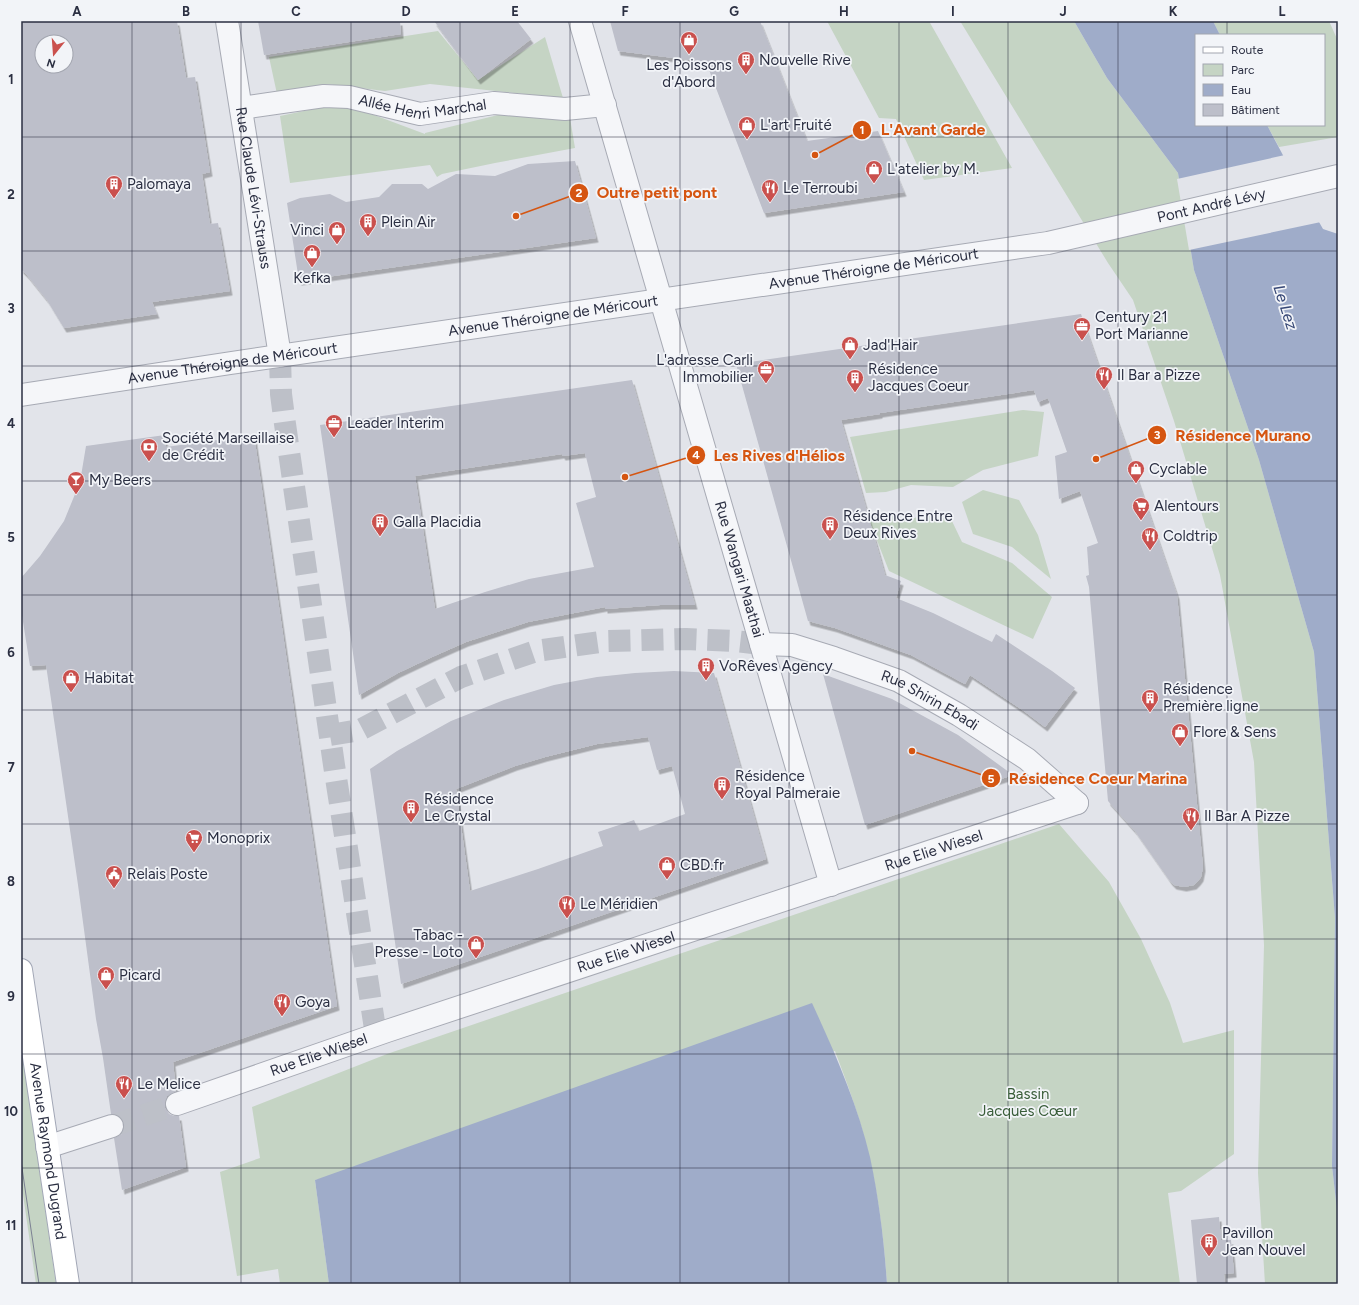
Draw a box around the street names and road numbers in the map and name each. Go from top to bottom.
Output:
street label: Allée Henri Marchal [357,91,488,123]
street label: Rue Claude Lévi-Strauss [232,106,275,270]
street label: Pont André Lévy [1155,184,1268,226]
street label: Avenue Théroigne de Méricourt [768,244,980,293]
street label: Avenue Théroigne de Méricourt [447,291,660,340]
street label: Avenue Théroigne de Méricourt [126,338,339,388]
street label: Rue Wangari Maathai [711,499,768,640]
street label: Rue Shirin Ebadi [879,666,982,734]
street label: Rue Elie Wiesel [882,826,985,875]
street label: Rue Elie Wiesel [575,928,677,977]
street label: Rue Elie Wiesel [268,1030,370,1080]
street label: Avenue Raymond Dugrand [26,1061,70,1241]

